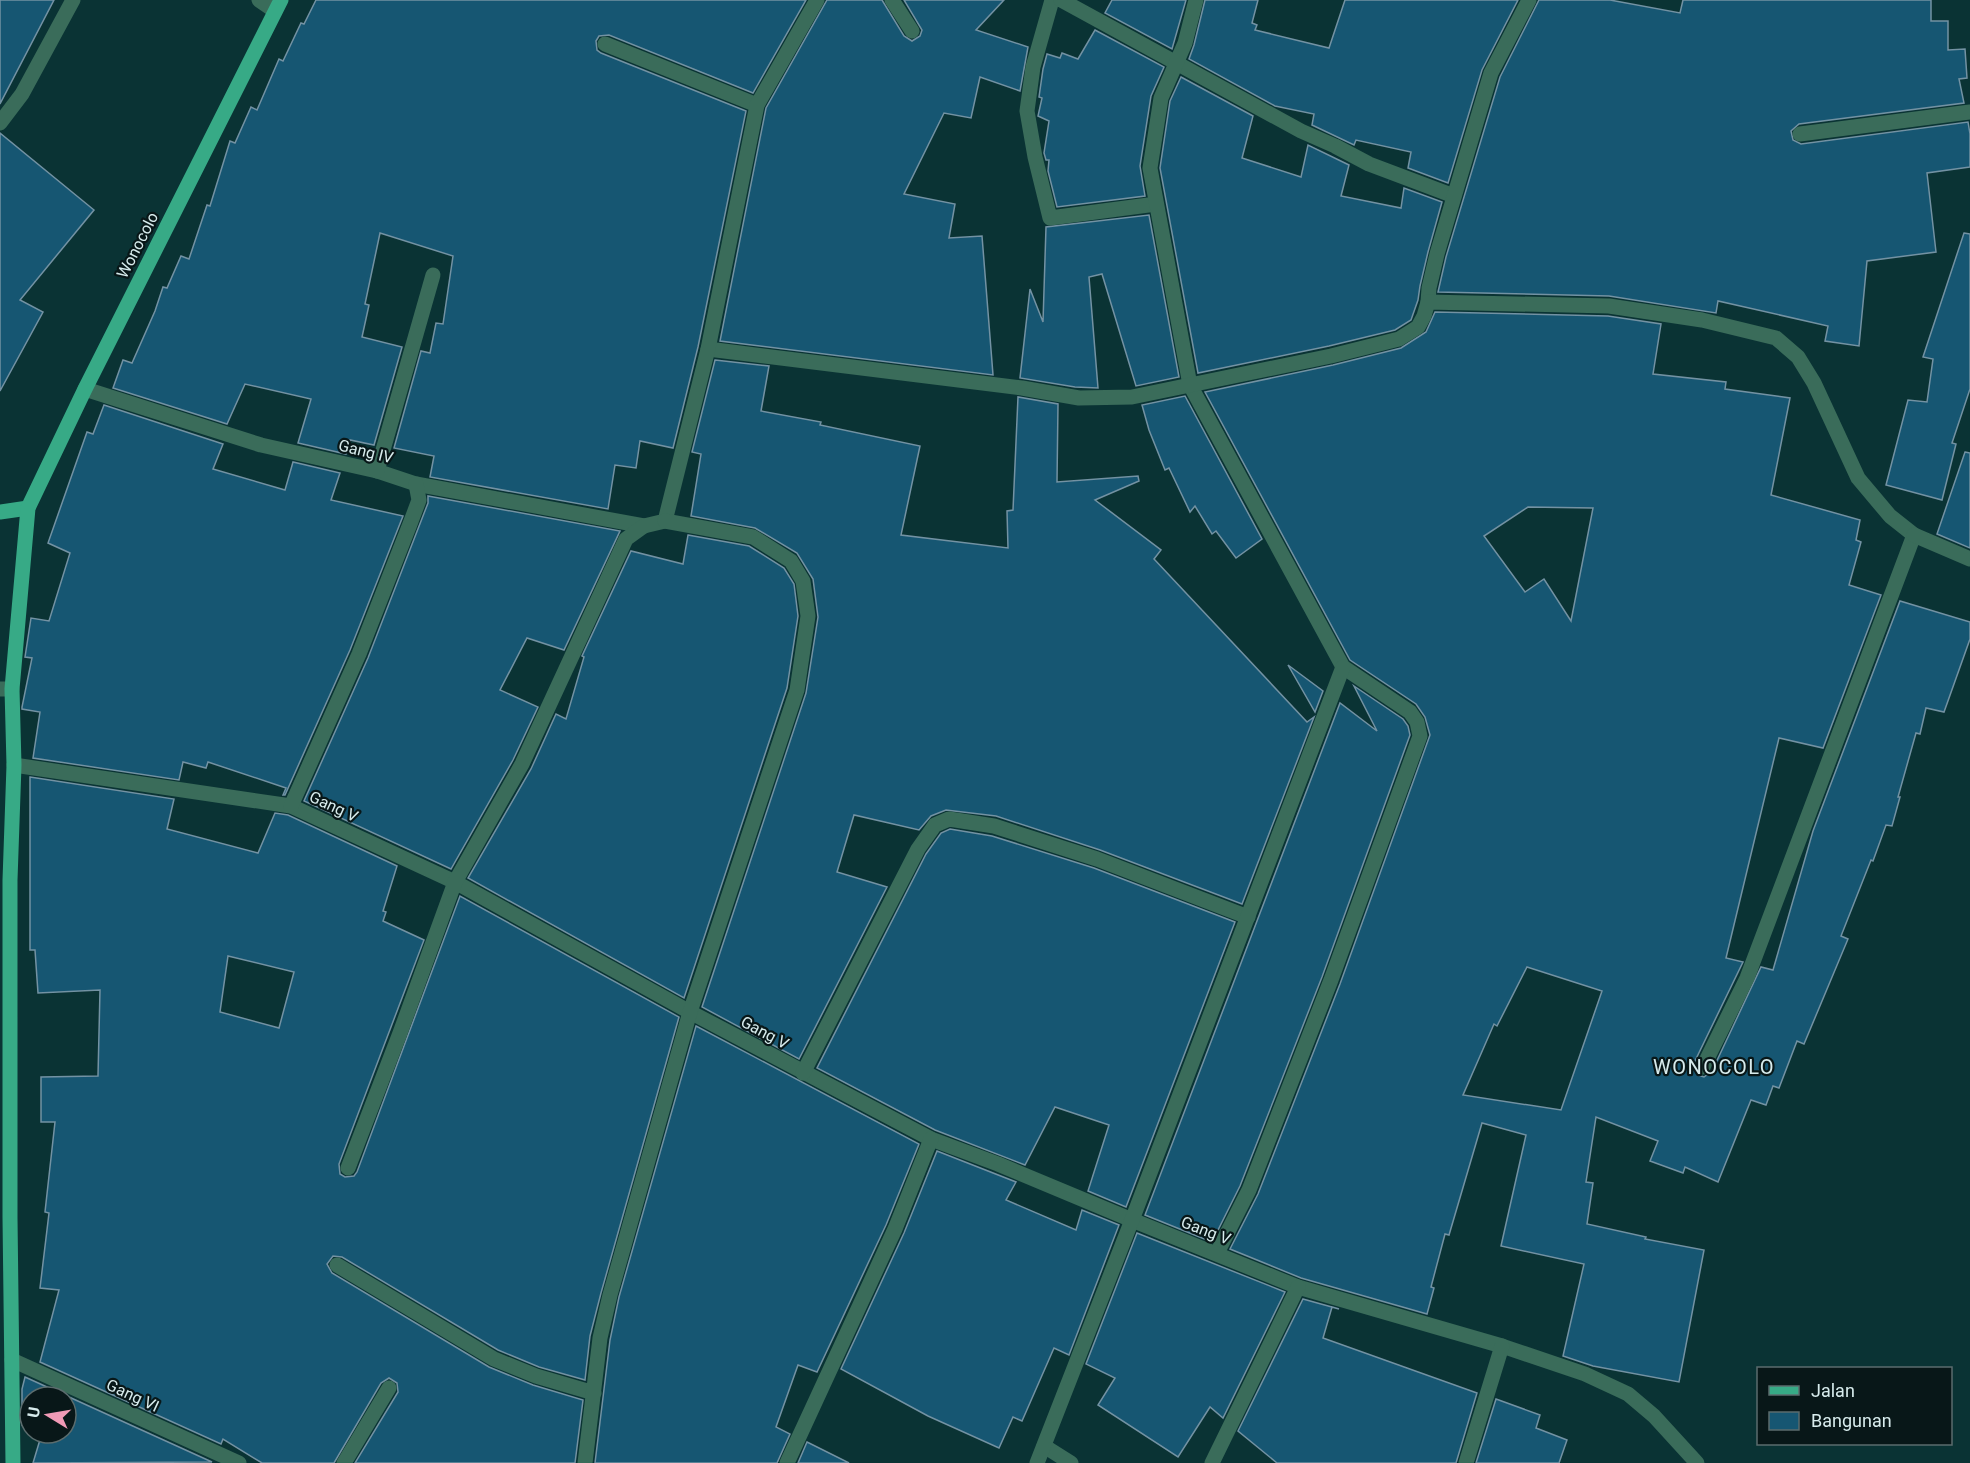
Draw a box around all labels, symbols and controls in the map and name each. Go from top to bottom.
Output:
street label: Wonocolo [113,209,162,281]
street label: Gang IV [336,436,395,467]
street label: Gang V [306,787,361,826]
street label: Gang V [738,1012,792,1053]
district label: WONOCOLO [1653,1055,1775,1079]
street label: Gang V [1178,1212,1233,1249]
legend [1757,1367,1952,1445]
street label: Gang VI [103,1375,162,1416]
text: Jalan [1811,1380,1855,1401]
north arrow [18,1385,78,1445]
text: U [23,1405,44,1419]
text: Bangunan [1811,1410,1892,1431]

